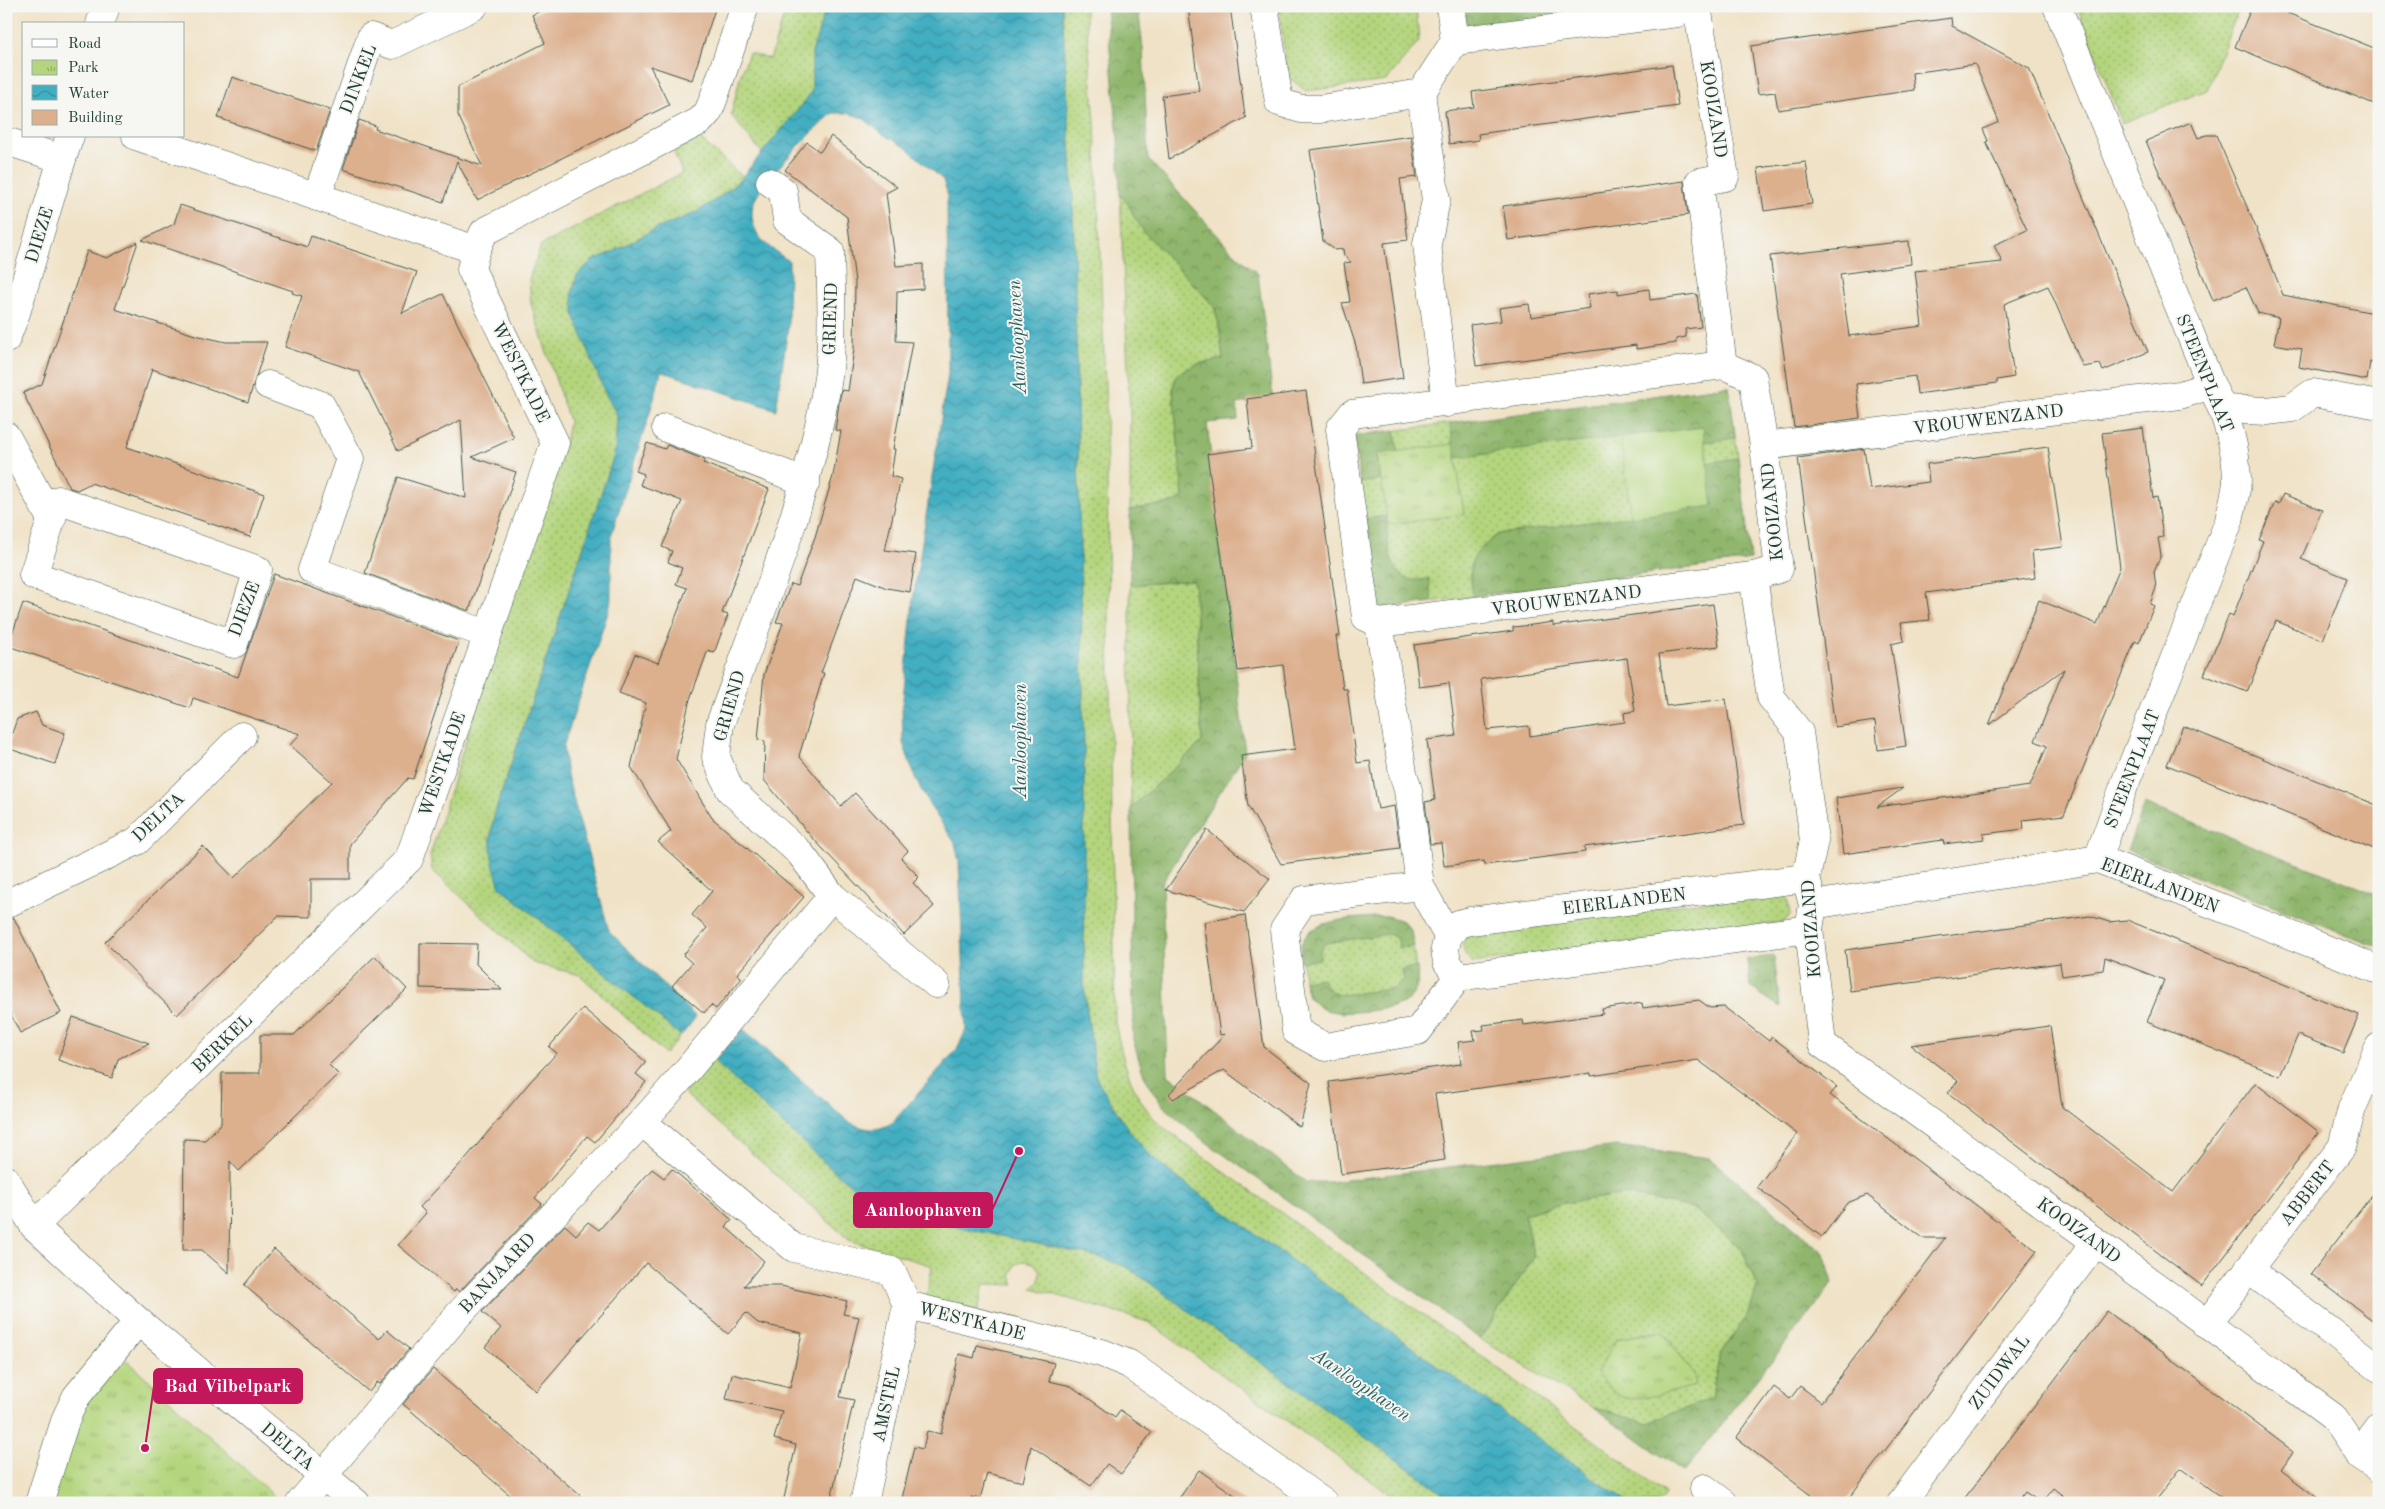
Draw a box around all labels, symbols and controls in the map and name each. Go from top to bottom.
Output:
legend [22,22,185,138]
text: Road [68,37,102,52]
street label: DINKEL [337,42,380,117]
street label: KOOIZAND [1696,59,1730,159]
text: Park [68,61,99,76]
text: Water [68,87,109,102]
text: Building [68,111,123,126]
street label: DIEZE [23,205,57,266]
water label: Aanloophaven [1006,279,1031,396]
street label: GRIEND [821,282,841,356]
street label: STEENPLAAT [2172,312,2236,435]
street label: WESTKADE [488,319,552,426]
street label: VROUWENZAND [1912,402,2065,438]
street label: KOOIZAND [1759,462,1787,562]
street label: DIEZE [226,579,264,640]
street label: VROUWENZAND [1490,583,1643,619]
street label: GRIEND [711,669,749,744]
water label: Aanloophaven [1012,684,1031,799]
street label: STEENPLAAT [2102,707,2164,831]
street label: WESTKADE [417,710,469,819]
street label: DELTA [129,789,188,846]
street label: EIERLANDEN [2098,855,2221,917]
street label: KOOIZAND [1800,879,1824,979]
street label: EIERLANDEN [1561,885,1687,919]
street label: BERKEL [189,1011,256,1077]
street label: ABBERT [2277,1158,2339,1229]
callout: Aanloophaven [854,1193,992,1227]
street label: KOOIZAND [2033,1195,2124,1267]
text: Aanloophaven [864,1202,982,1221]
street label: BANJAARD [456,1230,539,1317]
street label: WESTKADE [916,1300,1027,1344]
street label: ZUIDWAL [1966,1332,2034,1413]
water label: Aanloophaven [1307,1346,1414,1426]
street label: AMSTEL [870,1365,904,1444]
callout: Bad Vilbelpark [154,1369,302,1403]
text: Bad Vilbelpark [164,1378,292,1397]
street label: DELTA [257,1419,318,1474]

